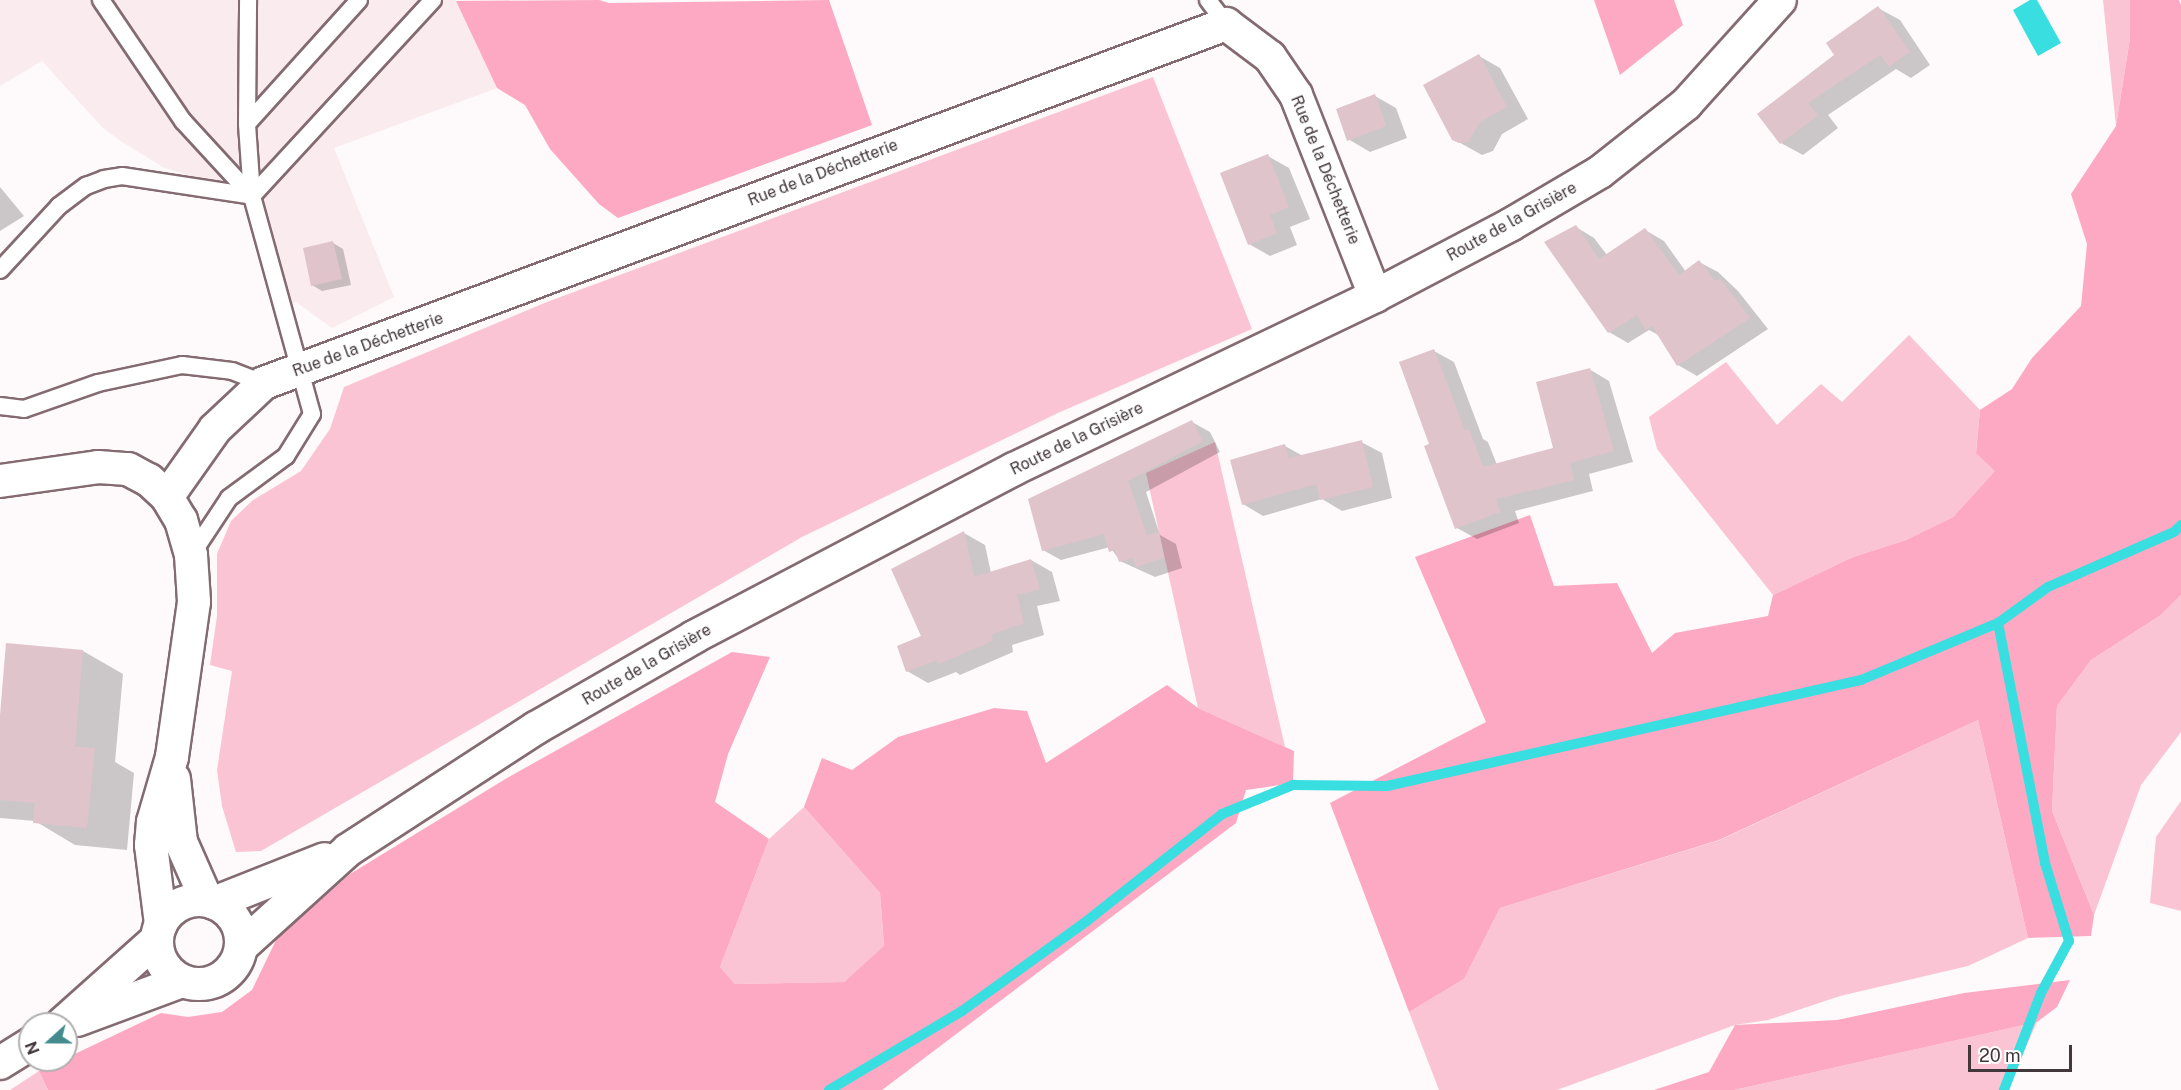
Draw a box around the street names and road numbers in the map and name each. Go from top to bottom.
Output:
street label: Rue de la Déchetterie [1286,93,1364,247]
street label: Rue de la Déchetterie [745,135,901,211]
street label: Route de la Grisière [1443,178,1581,266]
street label: Rue de la Déchetterie [290,309,446,381]
street label: Route de la Grisière [1007,398,1147,480]
street label: Route de la Grisière [579,620,715,710]

